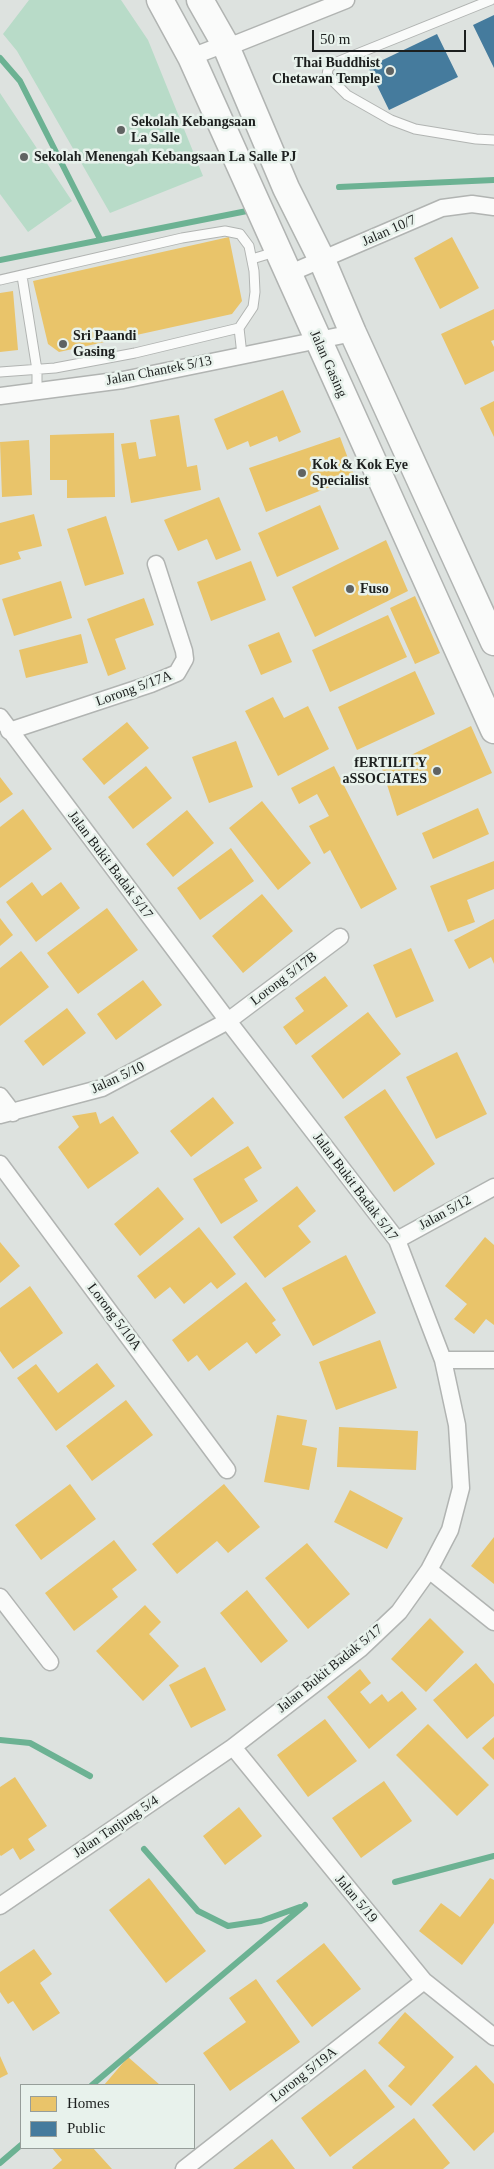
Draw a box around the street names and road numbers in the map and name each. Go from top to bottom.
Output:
street label: Jalan 10/7 [359,212,419,250]
street label: Jalan Gasing [306,328,350,400]
street label: Jalan Chantek 5/13 [105,353,213,389]
street label: Lorong 5/17A [94,667,174,711]
street label: Jalan Bukit Badak 5/17 [64,808,156,922]
street label: Lorong 5/17B [247,949,321,1009]
street label: Jalan 5/10 [89,1058,147,1098]
street label: Jalan Bukit Badak 5/17 [309,1130,401,1244]
street label: Jalan 5/12 [416,1192,474,1234]
street label: Lorong 5/10A [83,1280,145,1354]
street label: Jalan Bukit Badak 5/17 [274,1621,386,1717]
street label: Jalan Tanjung 5/4 [70,1792,162,1862]
street label: Jalan 5/19 [331,1872,381,1926]
street label: Lorong 5/19A [267,2044,341,2106]

